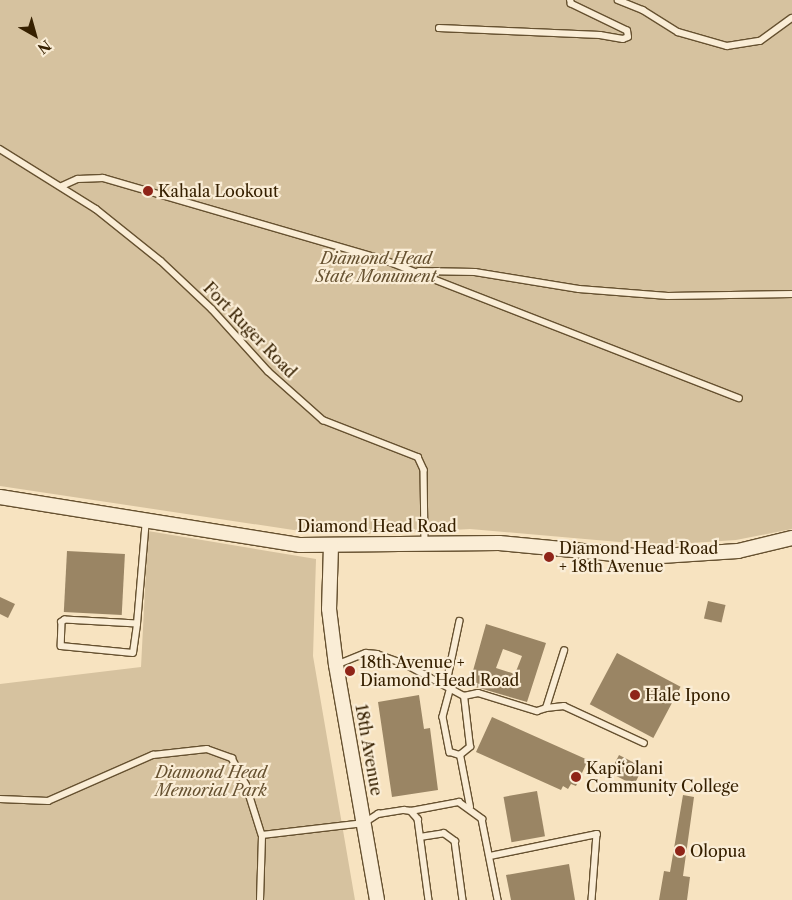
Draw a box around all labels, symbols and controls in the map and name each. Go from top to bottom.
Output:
north arrow [10,10,60,60]
text: N [34,36,55,58]
place label: Kahala Lookout [158,181,279,201]
marker: Kahala Lookout [142,185,154,197]
park label: Diamond Head State Monument [316,248,436,286]
street label: Fort Ruger Road [199,278,301,382]
street label: Diamond Head Road [297,516,457,536]
place label: Diamond Head Road + 18th Avenue [559,538,718,576]
marker: Diamond Head Road + 18th Avenue [543,551,555,563]
place label: 18th Avenue + Diamond Head Road [360,652,519,690]
marker: 18th Avenue + Diamond Head Road [344,665,356,677]
place label: Hale Ipono [645,685,730,705]
marker: Hale Ipono [629,689,641,701]
street label: 18th Avenue [351,703,387,797]
place label: Kapi‘olani Community College [586,758,739,796]
park label: Diamond Head Memorial Park [155,762,267,800]
marker: Kapi‘olani Community College [570,771,582,783]
place label: Olopua [690,841,746,861]
marker: Olopua [674,845,686,857]

